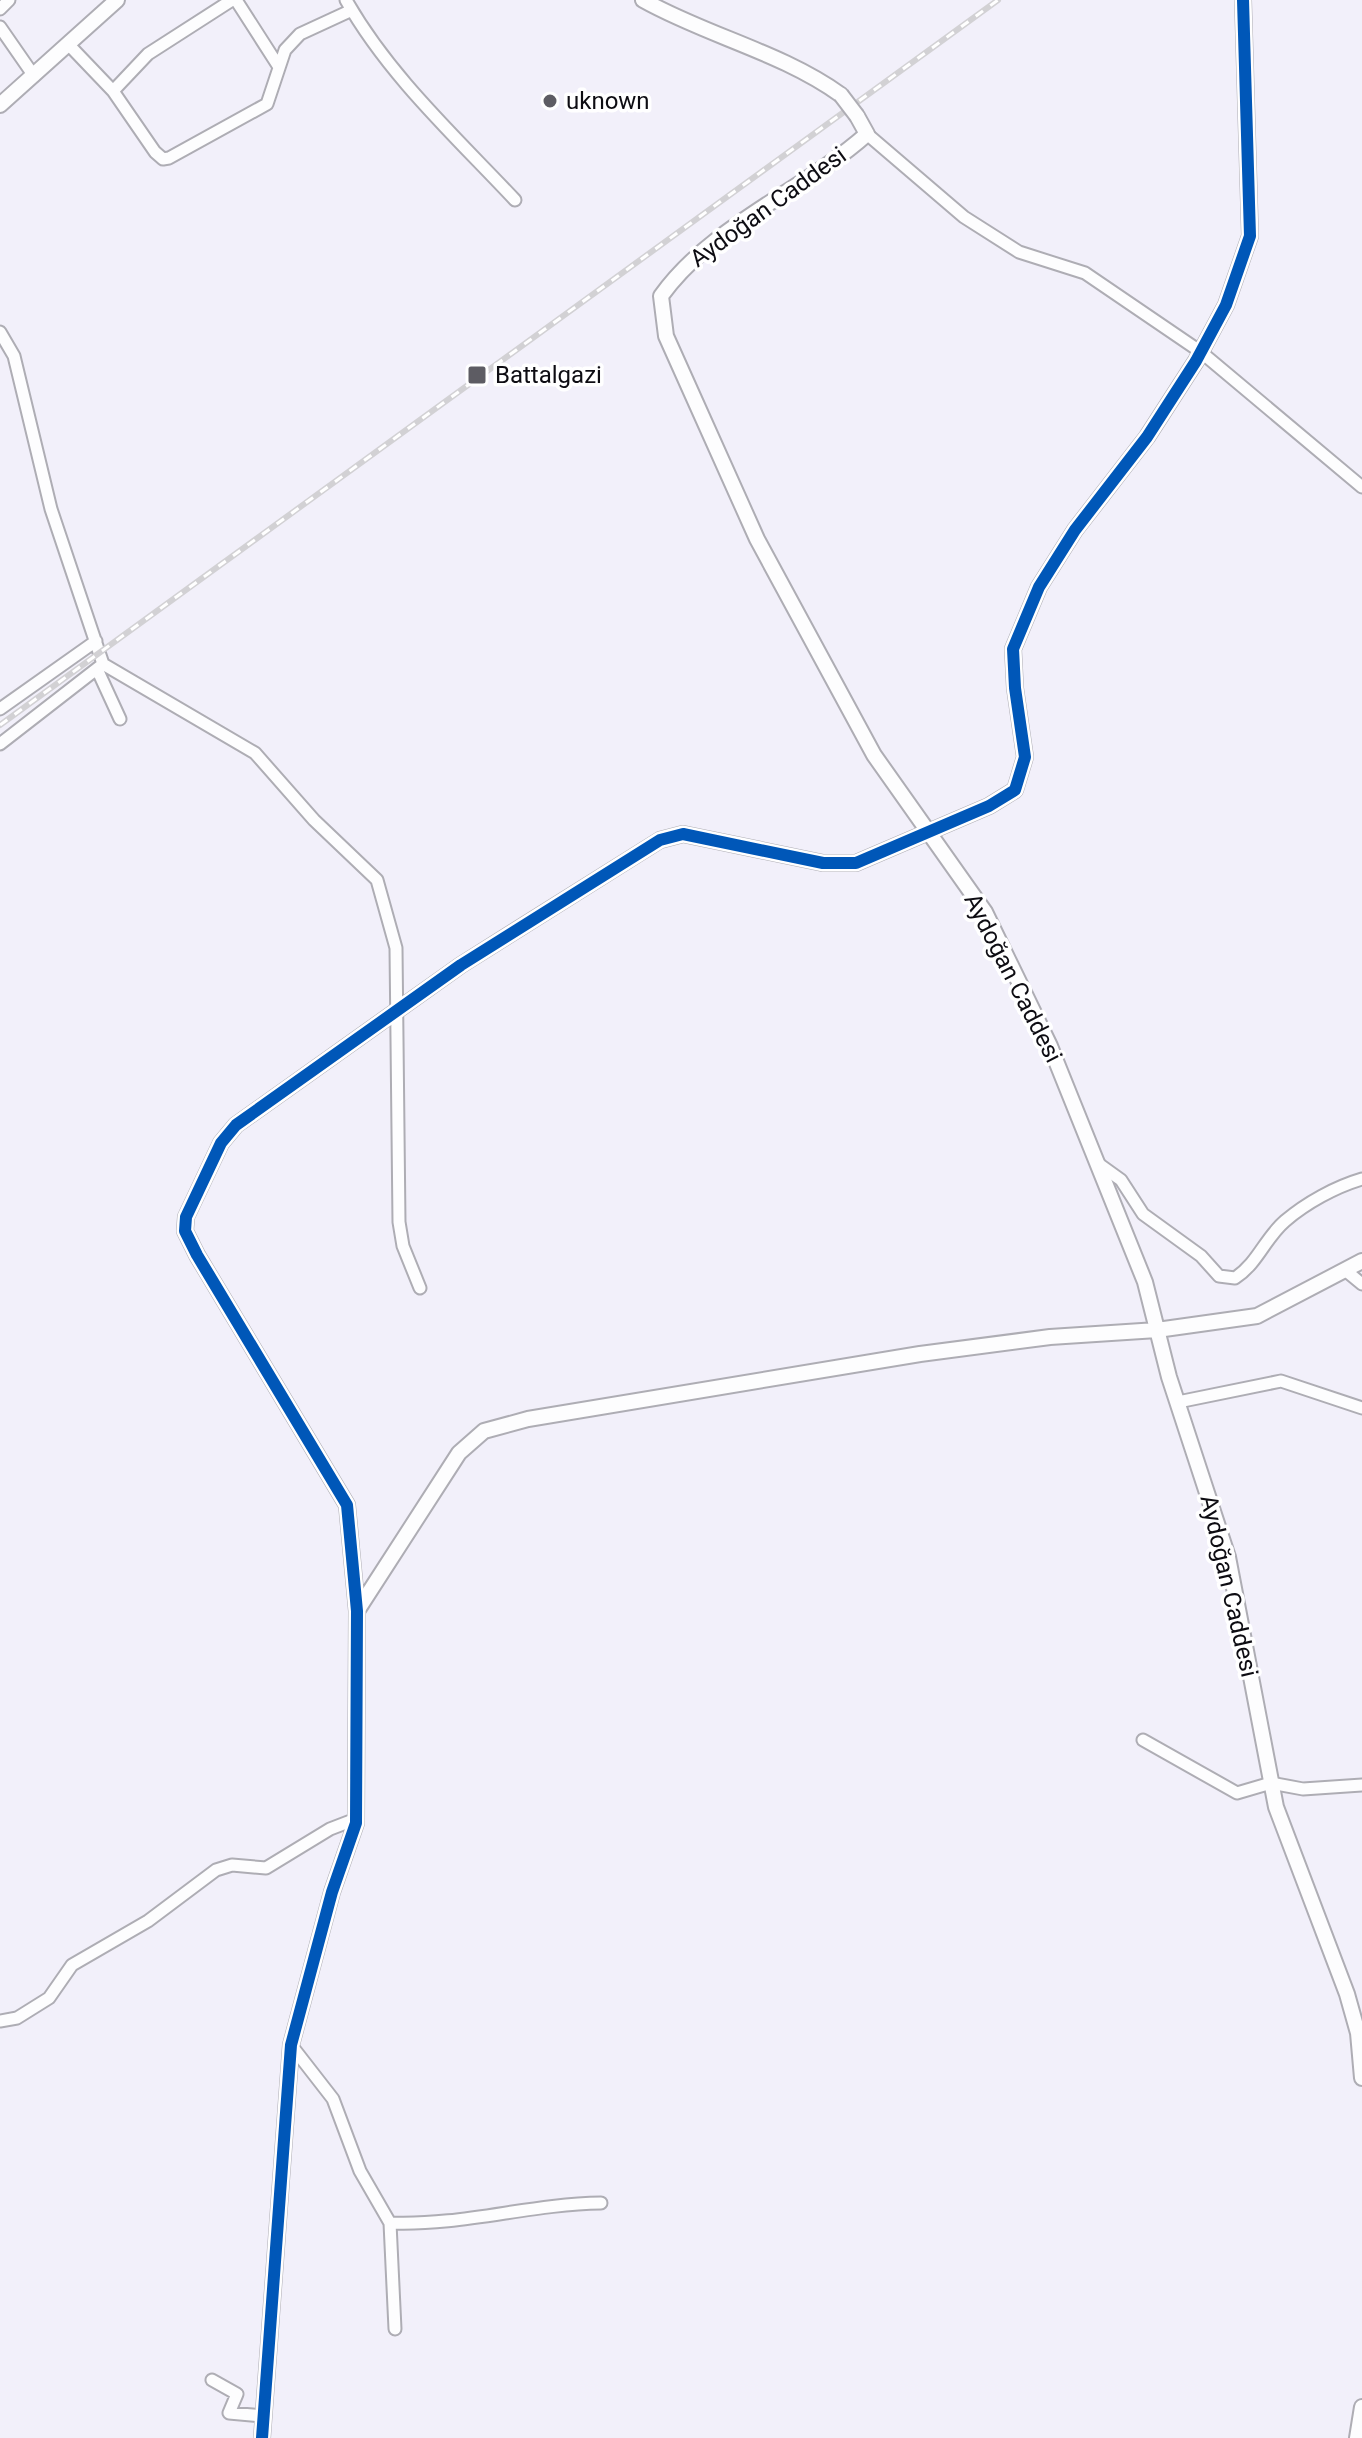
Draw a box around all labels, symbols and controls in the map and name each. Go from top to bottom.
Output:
place label: uknown [566,87,650,115]
marker: uknown [541,92,559,110]
street label: Aydoğan Caddesi [685,141,851,273]
place label: Battalgazi [495,361,602,389]
marker: Battalgazi [466,364,488,386]
street label: Aydoğan Caddesi [958,889,1068,1067]
street label: Aydoğan Caddesi [1194,1492,1264,1680]

